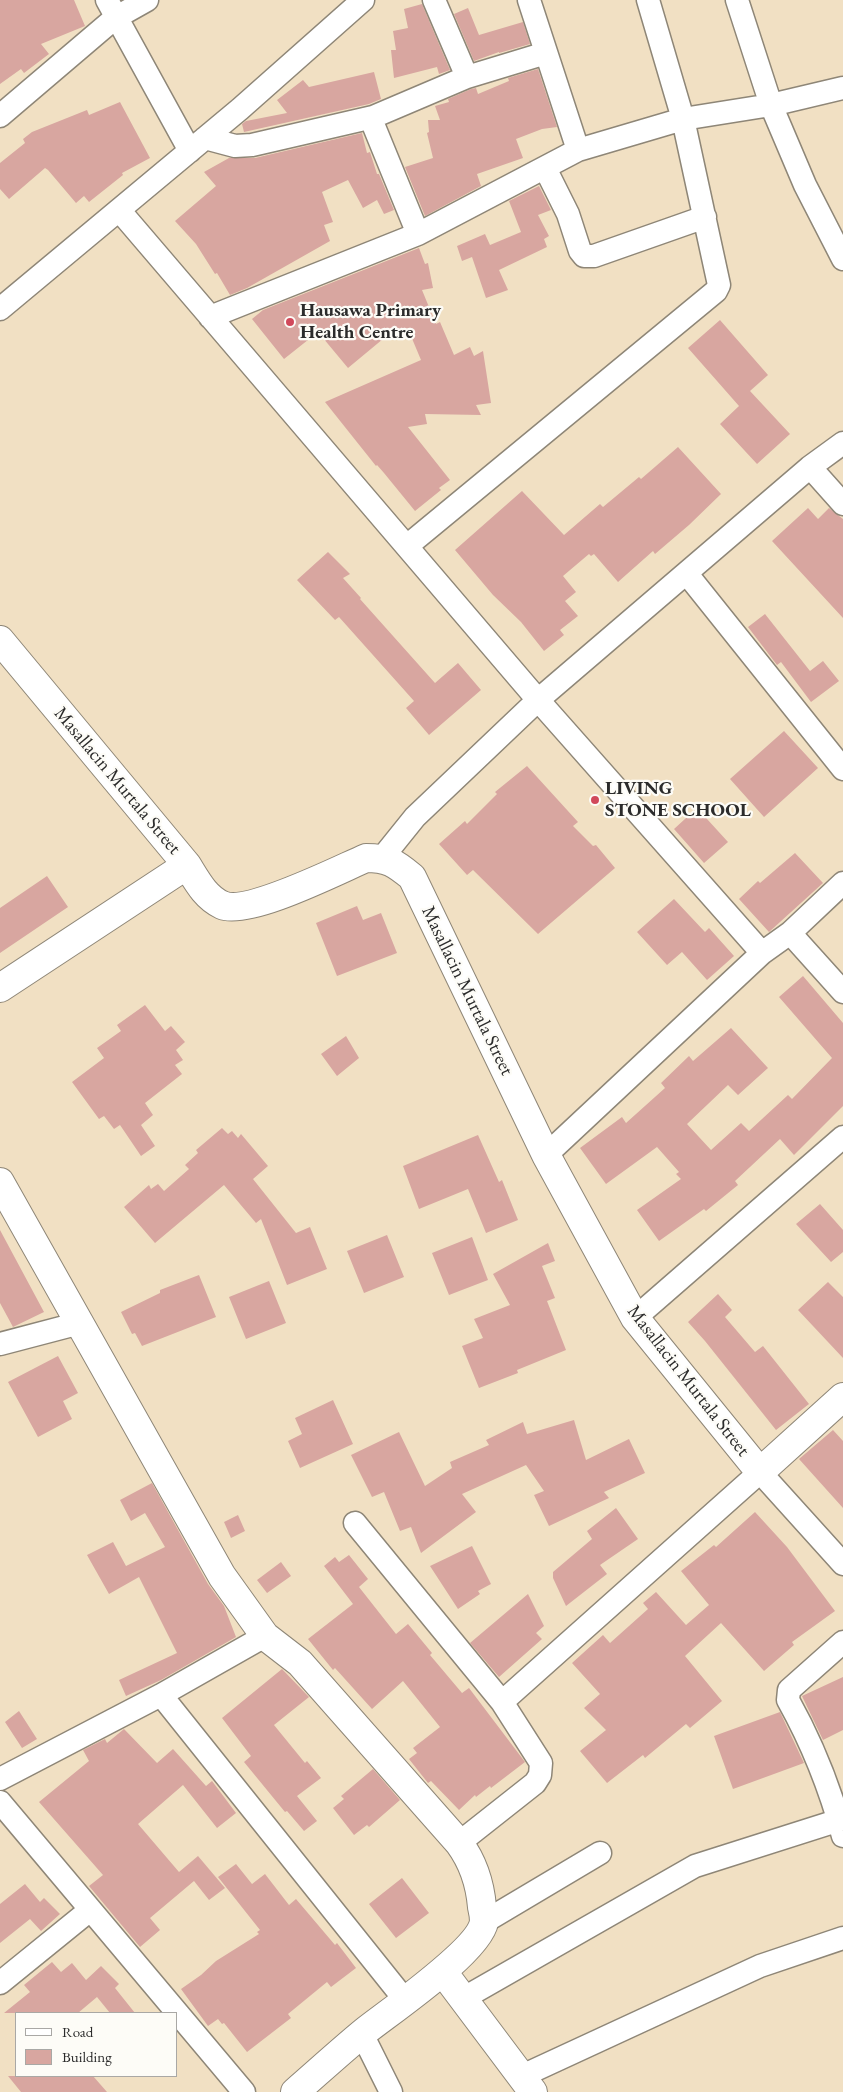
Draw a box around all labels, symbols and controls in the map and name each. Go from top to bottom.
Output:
place label: Hausawa Primary Health Centre [300,300,441,344]
marker: Hausawa Primary Health Centre [284,316,296,328]
street label: Masallacin Murtala Street [49,703,185,859]
place label: LIVING STONE SCHOOL [605,778,751,822]
marker: LIVING STONE SCHOOL [589,794,601,806]
street label: Masallacin Murtala Street [416,903,518,1079]
street label: Masallacin Murtala Street [622,1301,754,1461]
legend [15,2012,178,2077]
text: Road [62,2022,93,2041]
text: Building [62,2047,112,2066]

